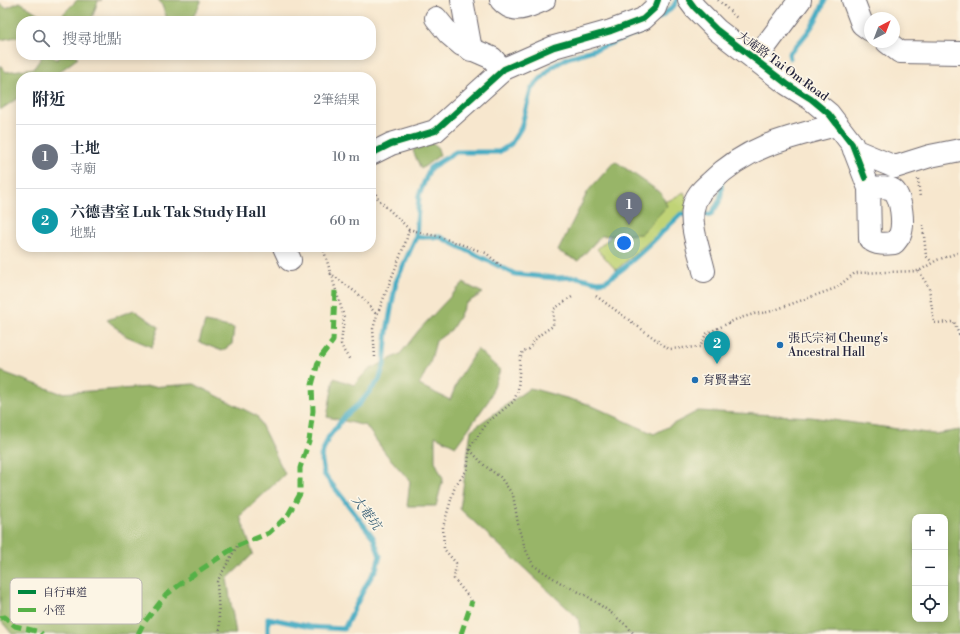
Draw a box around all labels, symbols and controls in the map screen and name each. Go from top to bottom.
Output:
north arrow [864,12,900,48]
search box [16,16,376,60]
icon: search [30,27,52,49]
street label: 大庵路 Tai Om Road [734,28,831,105]
text: 搜尋地點 [62,30,122,49]
text: 附近 [32,89,66,111]
text: 2筆結果 [314,92,360,108]
text: 土地 [70,139,100,158]
text: 1 [42,149,48,165]
text: 10 m [332,149,360,165]
text: 寺廟 [70,161,96,177]
pin: 1 [616,192,642,225]
text: 六德書室 Luk Tak Study Hall [70,203,266,222]
text: 2 [41,213,49,229]
text: 60 m [329,213,360,229]
text: 地點 [70,225,96,241]
your location [614,233,634,253]
pin: 2 [704,331,730,364]
place label: 張氏宗祠 Cheung's Ancestral Hall [787,331,888,360]
marker: 張氏宗祠 Cheung's Ancestral Hall [775,340,785,350]
place label: 育賢書室 [703,373,751,388]
marker: 育賢書室 [690,375,700,385]
water label: 大菴坑 [348,492,386,535]
map controls [912,514,948,622]
button: + [912,514,948,550]
button: − [912,550,948,586]
legend [10,578,142,624]
text: 自行車道 [43,586,87,600]
button: locate [912,586,948,622]
text: 小徑 [43,604,65,618]

